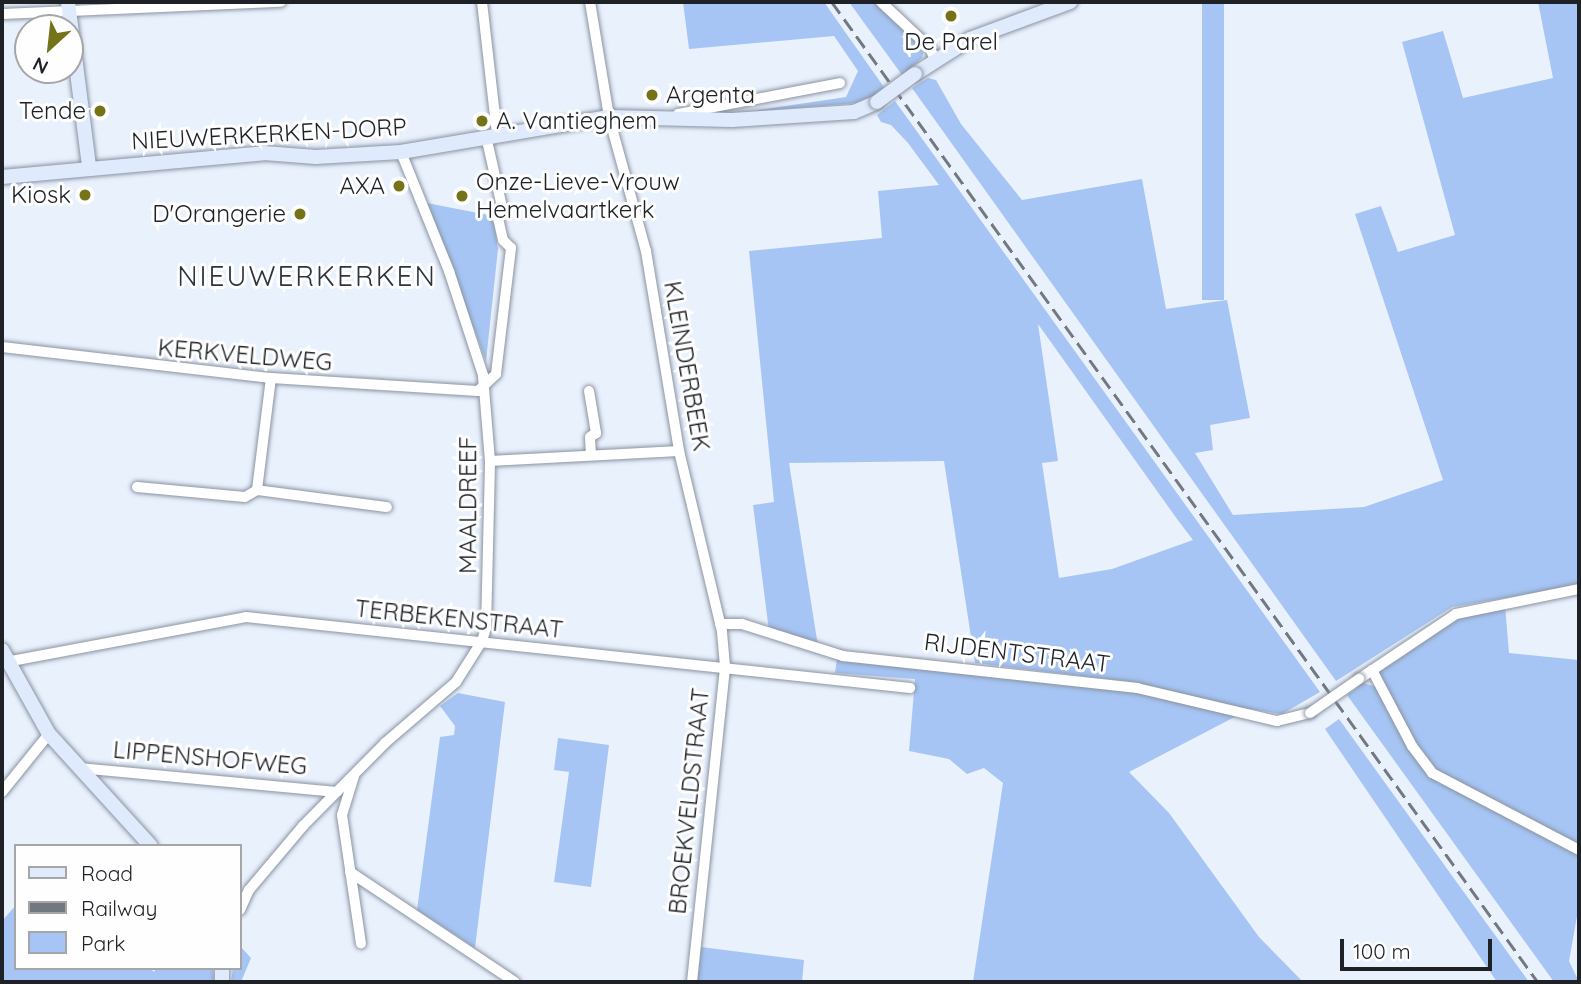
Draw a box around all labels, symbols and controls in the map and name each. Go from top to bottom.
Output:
marker: De Parel [943,8,959,24]
north arrow [14,14,84,84]
place label: De Parel [904,28,998,56]
text: N [29,52,52,80]
place label: Argenta [666,81,755,109]
marker: Argenta [644,87,660,103]
place label: Tende [19,97,86,125]
marker: Tende [92,103,108,119]
place label: A. Vantieghem [496,107,657,135]
street label: NIEUWERKERKEN-DORP [131,112,407,156]
marker: A. Vantieghem [474,113,490,129]
place label: Onze-Lieve-Vrouw Hemelvaartkerk [476,168,680,224]
place label: AXA [339,172,385,200]
marker: AXA [391,178,407,194]
place label: Kiosk [11,181,71,209]
marker: Kiosk [77,187,93,203]
marker: Onze-Lieve-Vrouw Hemelvaartkerk [454,188,470,204]
place label: D'Orangerie [152,200,286,228]
marker: D'Orangerie [292,206,308,222]
district label: NIEUWERKERKEN [179,259,435,293]
street label: KLEINDERBEEK [658,279,716,453]
street label: KERKVELDWEG [157,333,333,377]
street label: MAALDREEF [454,436,482,574]
street label: TERBEKENSTRAAT [353,594,565,644]
street label: RIJDENTSTRAAT [922,627,1112,679]
street label: BROEKVELDSTRAAT [663,686,715,916]
street label: LIPPENSHOFWEG [112,735,308,781]
legend [14,844,242,970]
text: Road [81,860,133,886]
text: Railway [81,895,157,921]
scale bar [1343,925,1495,969]
text: Park [81,930,125,956]
text: 100 m [1353,938,1411,964]

